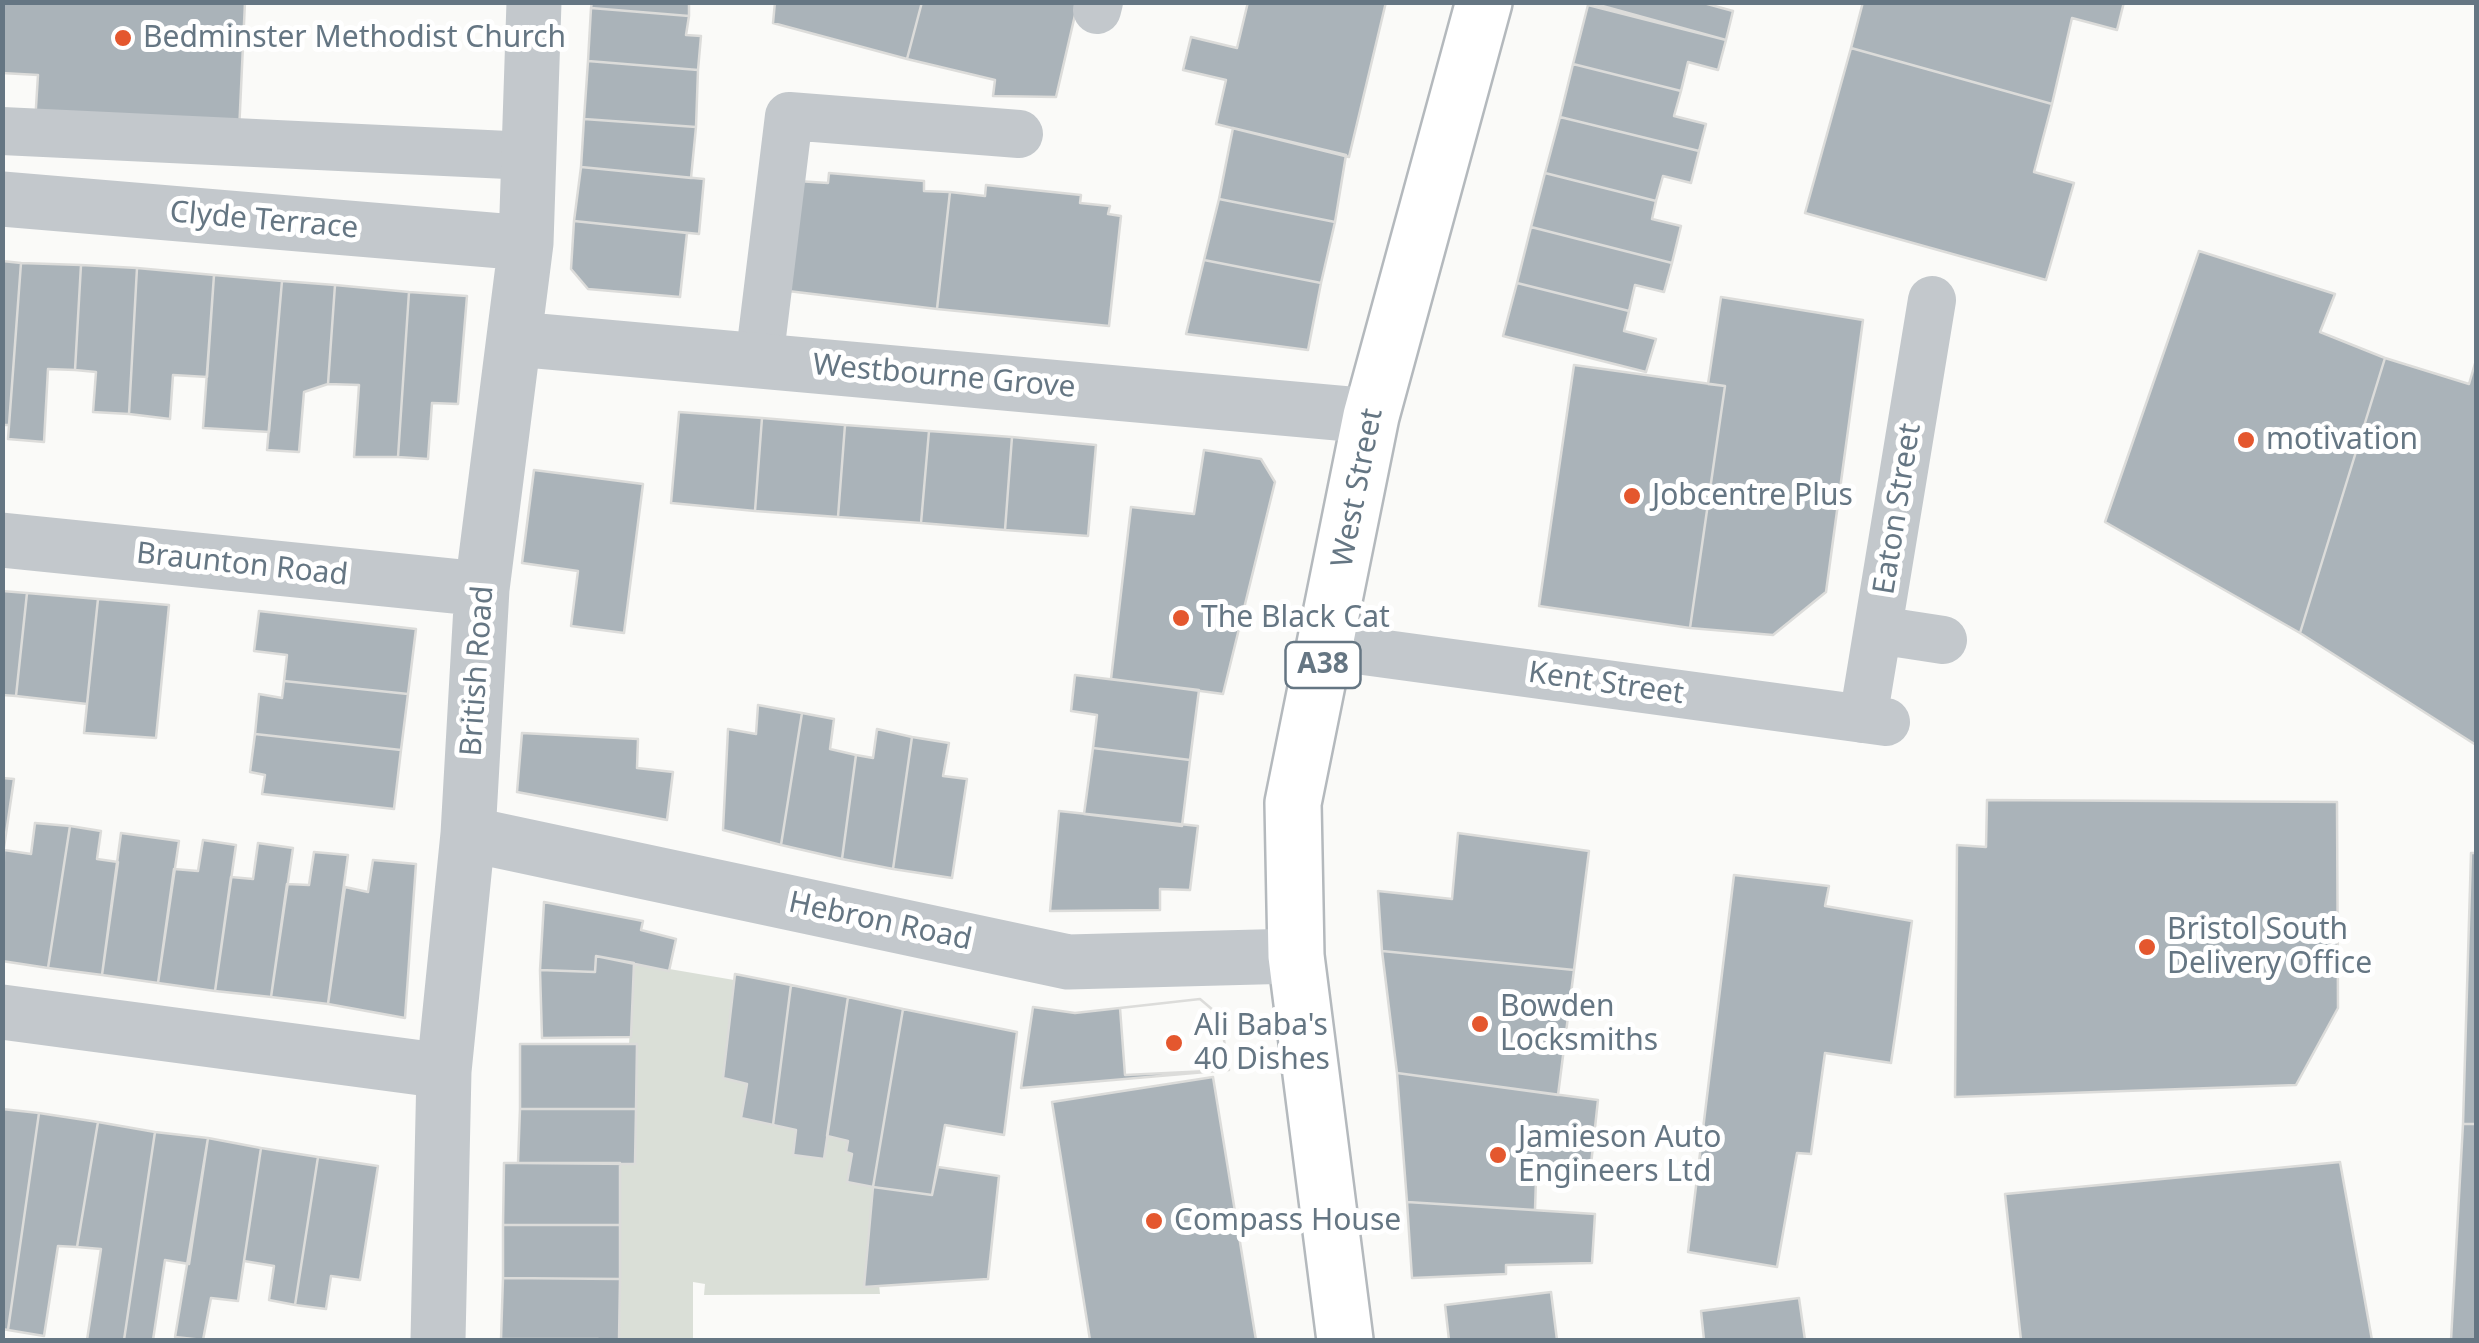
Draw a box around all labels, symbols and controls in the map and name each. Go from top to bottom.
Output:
place label: Bedminster Methodist Church [143,20,566,56]
marker: Bedminster Methodist Church [112,27,134,49]
street label: Clyde Terrace [168,195,360,247]
street label: Westbourne Grove [811,348,1077,406]
street label: West Street [1325,406,1391,570]
street label: Eaton Street [1867,421,1929,597]
place label: motivation [2266,422,2418,458]
marker: motivation [2235,429,2257,451]
place label: Jobcentre Plus [1652,478,1853,514]
marker: Jobcentre Plus [1621,485,1643,507]
street label: Braunton Road [134,536,350,594]
street label: British Road [454,584,502,758]
place label: The Black Cat [1201,600,1390,636]
marker: The Black Cat [1170,607,1192,629]
road number: A38 [1286,642,1360,688]
street label: Kent Street [1526,655,1686,713]
street label: Hebron Road [785,885,975,959]
place label: Bristol South Delivery Office [2167,912,2372,982]
marker: Bristol South Delivery Office [2136,936,2158,958]
place label: Bowden Locksmiths [1500,989,1658,1060]
place label: Ali Baba's 40 Dishes [1194,1008,1330,1078]
marker: Bowden Locksmiths [1469,1013,1491,1035]
marker: Ali Baba's 40 Dishes [1163,1032,1185,1054]
place label: Jamieson Auto Engineers Ltd [1518,1120,1721,1190]
marker: Jamieson Auto Engineers Ltd [1487,1144,1509,1166]
place label: Compass House [1174,1203,1401,1239]
marker: Compass House [1143,1210,1165,1232]

